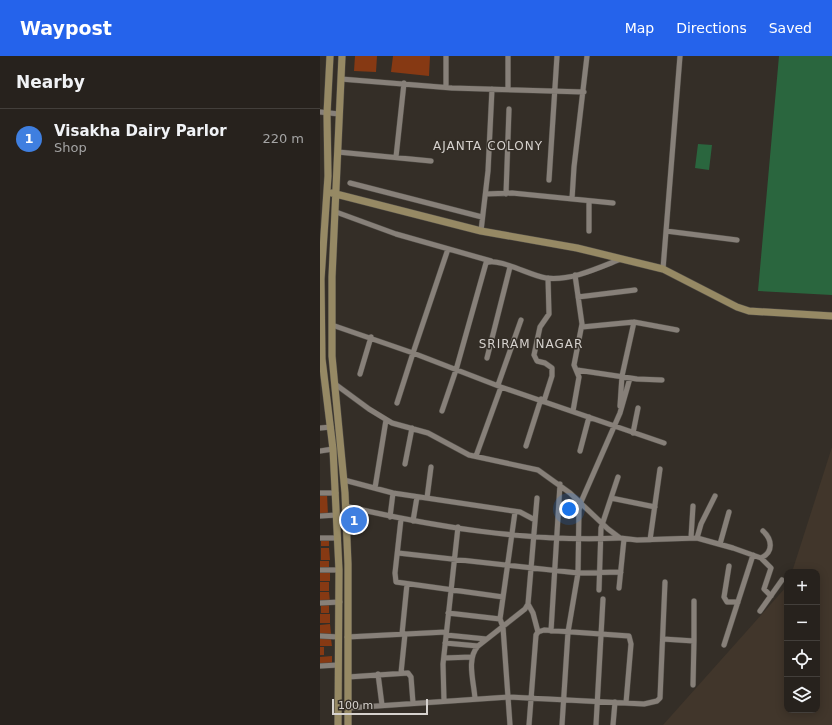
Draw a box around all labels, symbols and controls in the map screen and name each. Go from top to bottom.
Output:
text: Waypost [20,17,112,39]
text: Map [625,20,654,36]
text: Directions [676,20,747,36]
text: Saved [769,20,812,36]
text: Nearby [16,72,85,92]
text: Visakha Dairy Parlor [54,122,227,140]
text: 1 [24,131,34,146]
text: 220 m [262,131,304,146]
district label: AJANTA COLONY [433,139,543,153]
text: Shop [54,140,87,155]
district label: SRIRAM NAGAR [479,337,583,351]
your location [559,499,579,519]
pin: 1 [341,505,367,535]
map controls [784,569,820,713]
button: + [784,569,820,605]
button: − [784,605,820,641]
button: locate [784,641,820,677]
button: layers [784,677,820,713]
scale bar [332,697,428,716]
text: 100 m [338,699,373,712]

